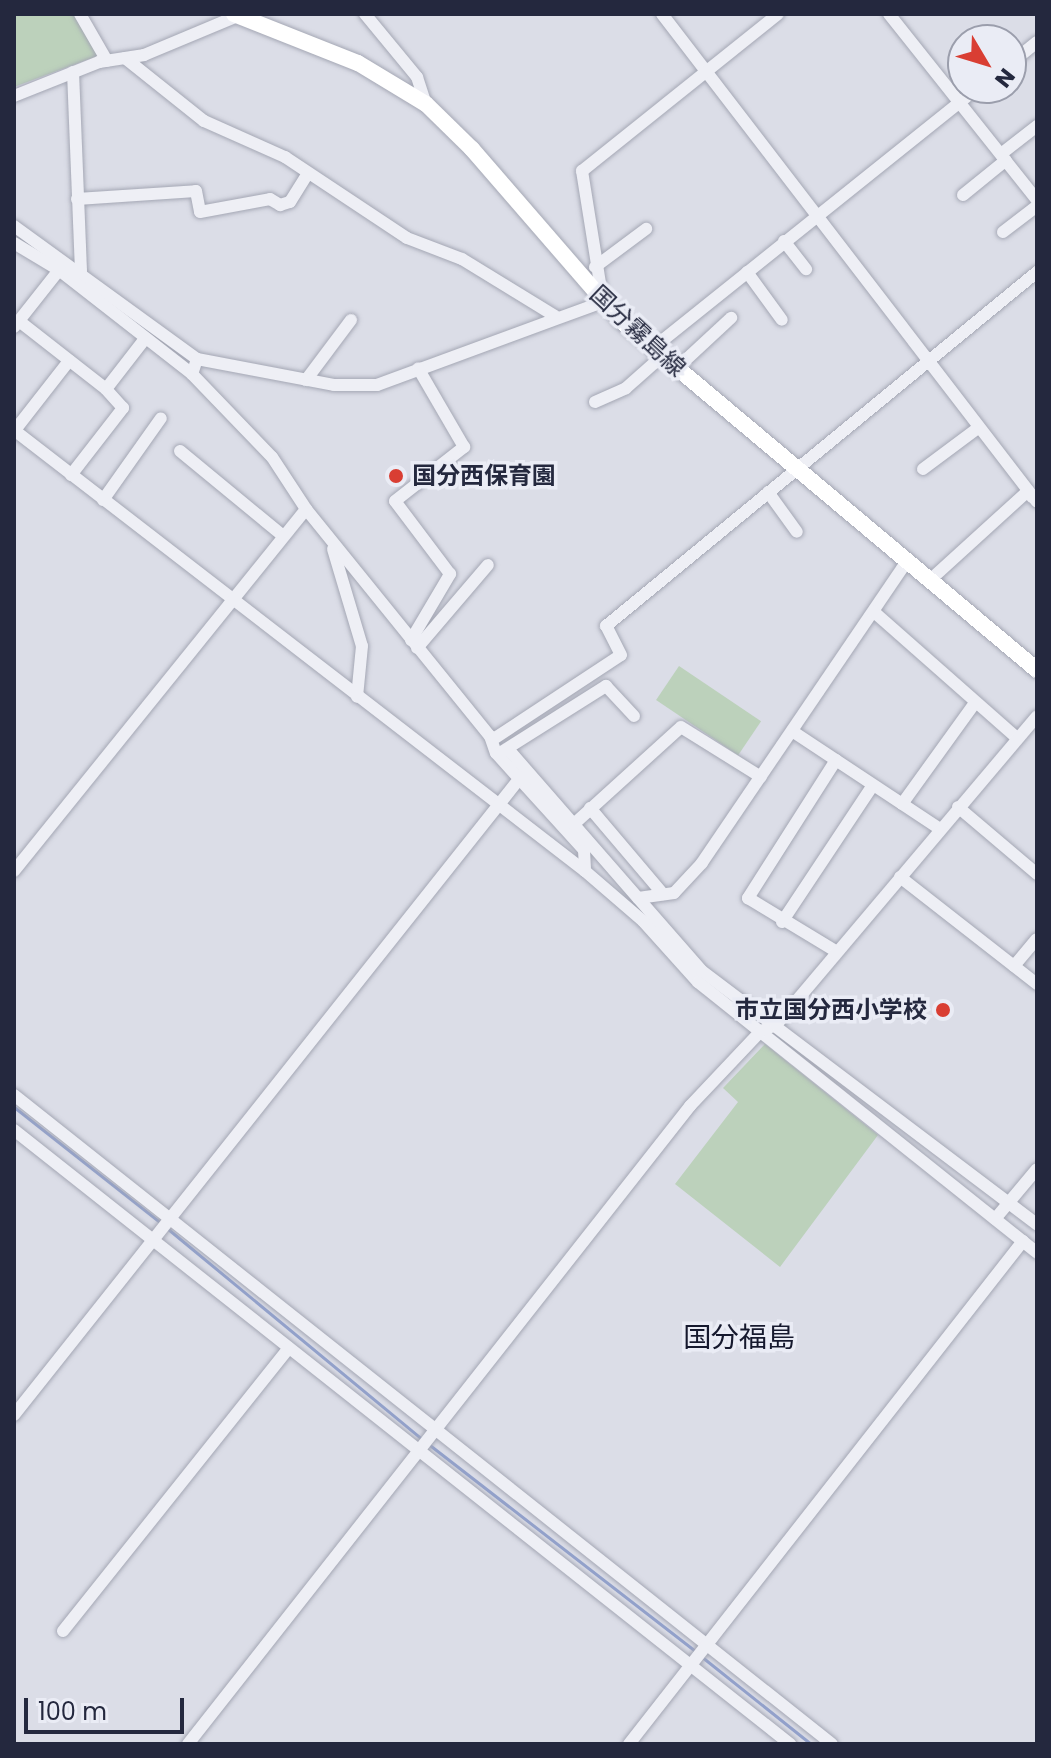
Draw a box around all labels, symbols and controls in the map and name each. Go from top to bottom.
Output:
north arrow [947,24,1027,104]
text: N [987,62,1022,94]
street label: 国分霧島線 [584,280,692,382]
place label: 国分西保育園 [412,462,556,490]
marker: 国分西保育園 [387,467,405,485]
place label: 市立国分西小学校 [735,996,927,1024]
marker: 市立国分西小学校 [934,1001,952,1019]
district label: 国分福島 [683,1321,795,1355]
scale bar [28,1682,188,1732]
text: 100 m [38,1695,107,1728]

